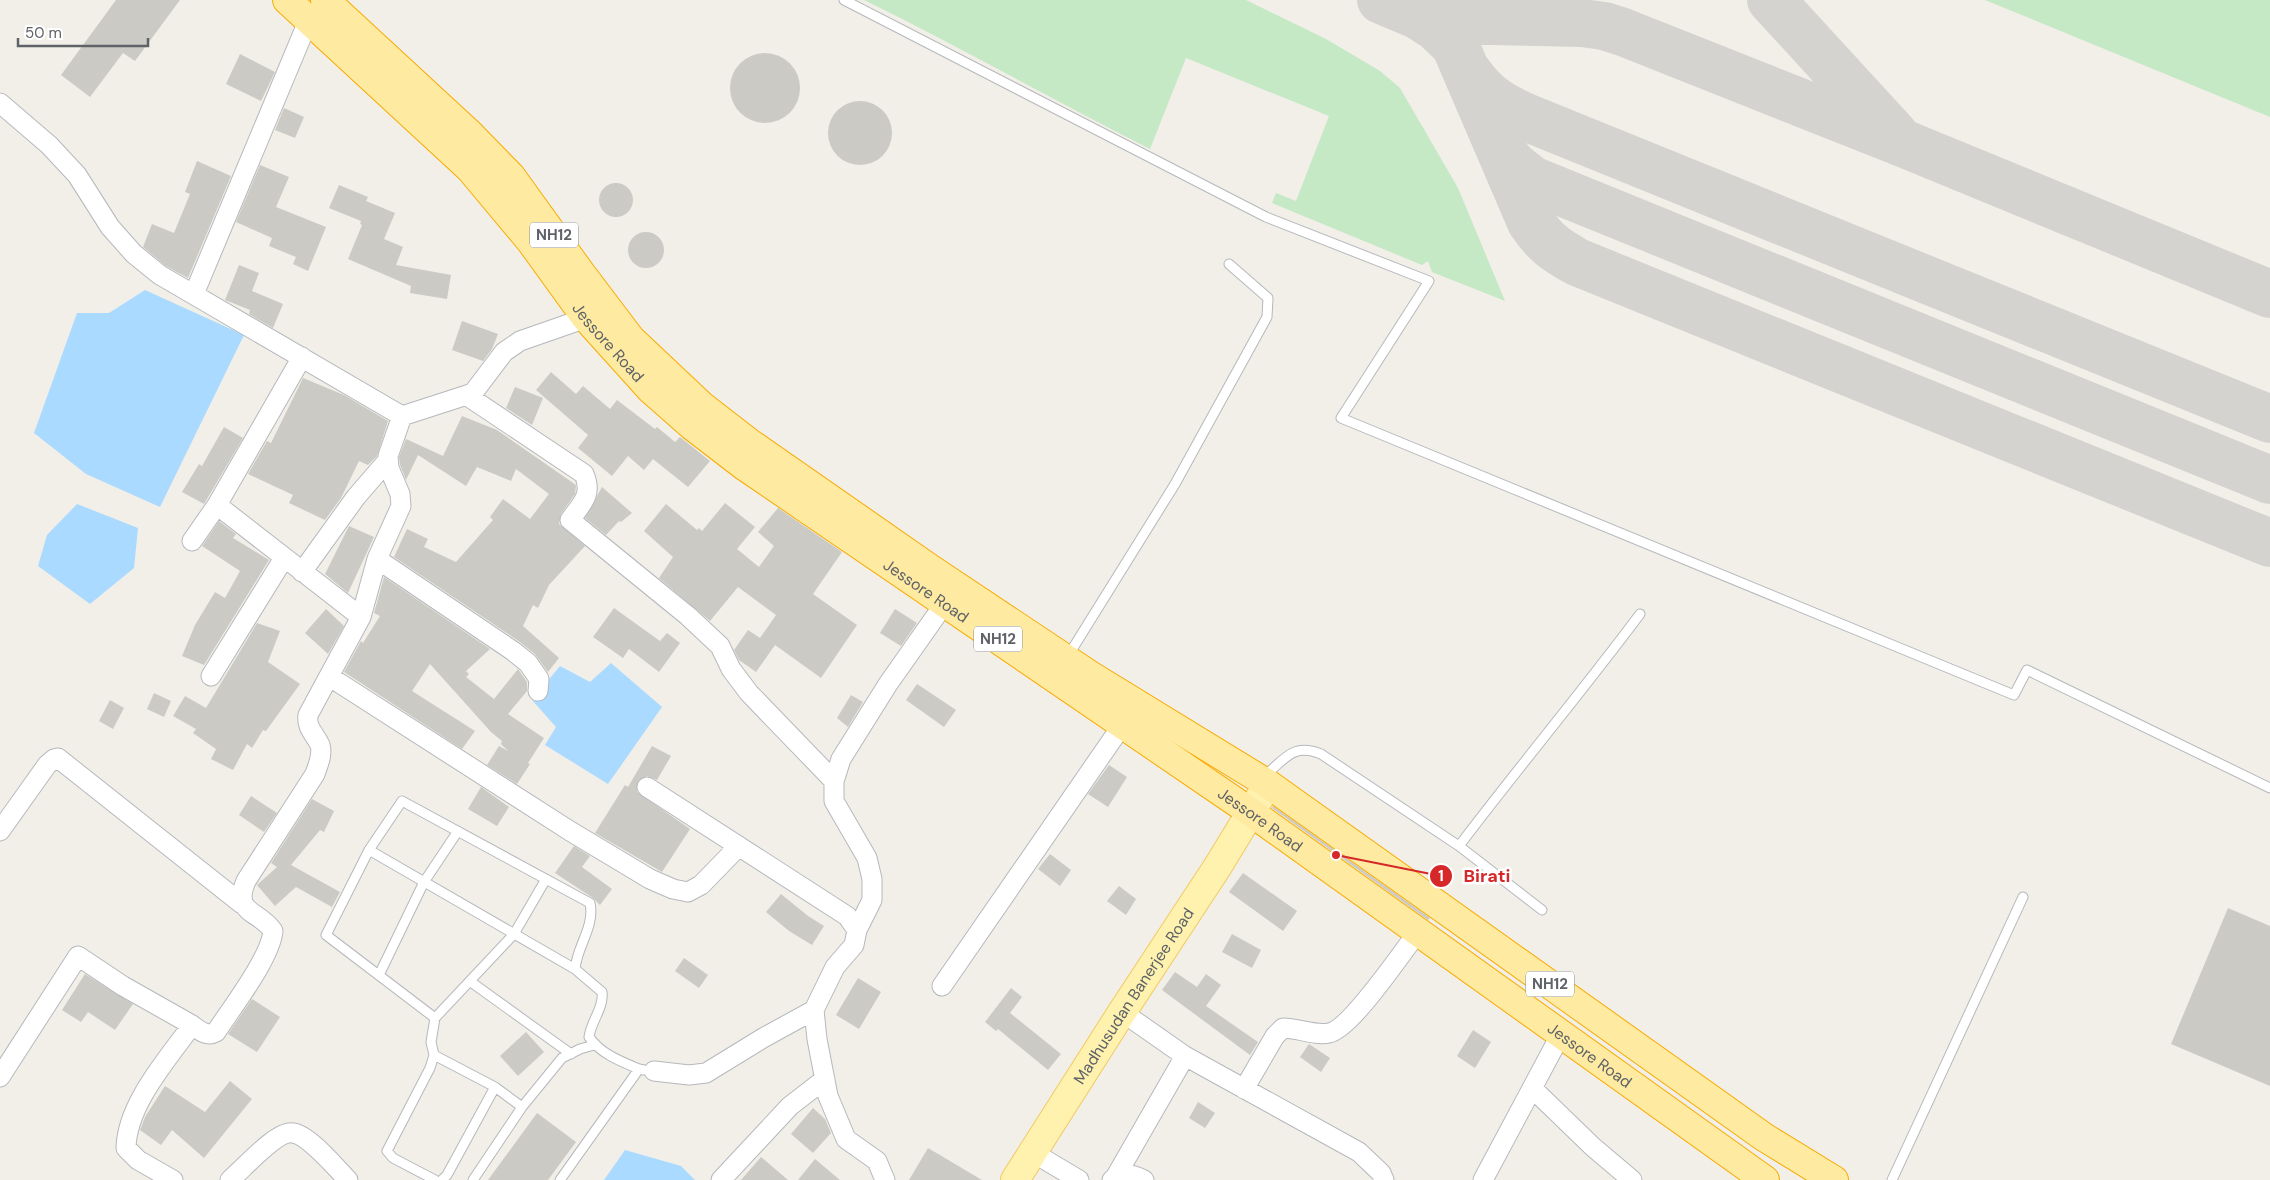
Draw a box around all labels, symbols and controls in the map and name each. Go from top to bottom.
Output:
scale bar [18,15,148,47]
text: 50 m [25,23,62,43]
road number: NH12 [530,222,578,248]
street label: Jessore Road [567,299,649,387]
street label: Jessore Road [879,554,973,628]
road number: NH12 [974,626,1022,652]
street label: Jessore Road [1214,783,1307,857]
callout: Birati [1428,859,1520,892]
text: Birati [1464,864,1510,888]
text: 1 [1438,866,1444,886]
street label: Madhusudan Banerjee Road [1069,904,1199,1088]
road number: NH12 [1526,972,1574,996]
street label: Jessore Road [1543,1018,1636,1093]

